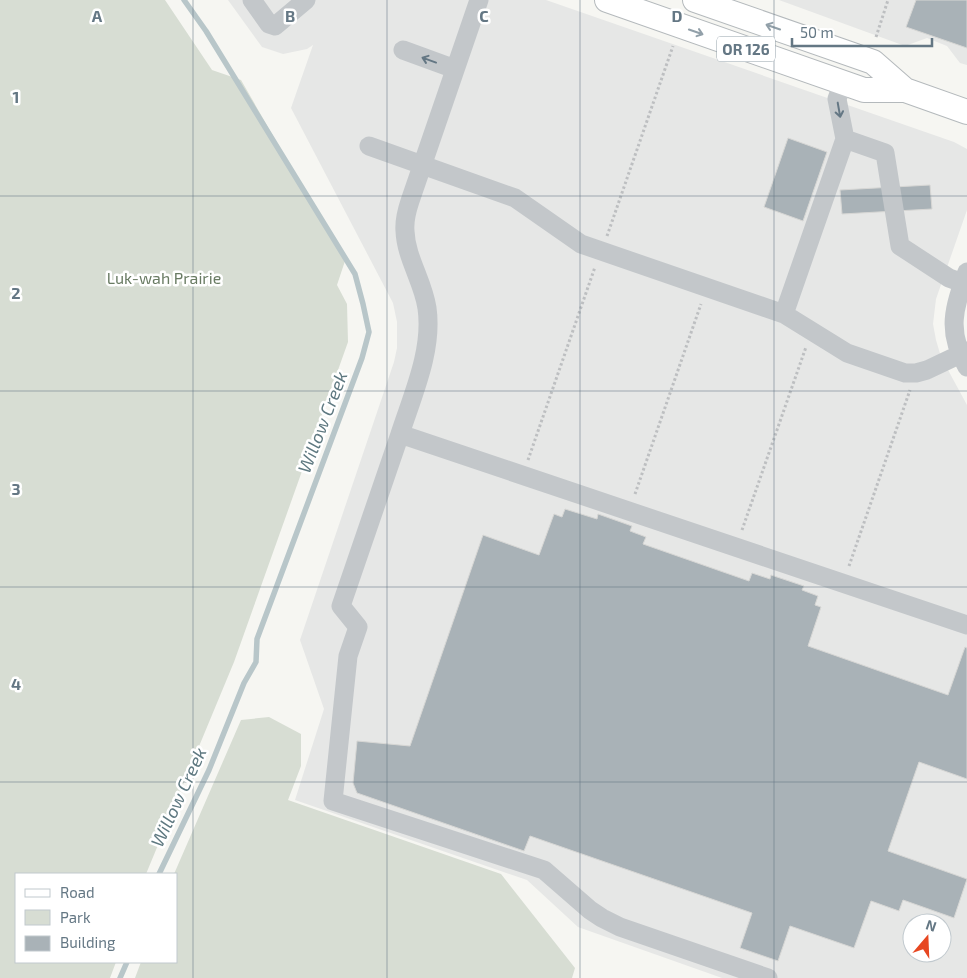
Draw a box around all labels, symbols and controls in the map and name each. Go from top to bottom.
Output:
text: A [92,6,103,25]
text: B [285,6,295,25]
text: C [479,6,489,25]
text: D [672,6,683,25]
scale bar [792,15,932,47]
one-way arrow [766,22,782,32]
text: 50 m [800,23,834,41]
one-way arrow [688,28,703,37]
road number: OR 126 [717,36,775,62]
one-way arrow [422,55,437,64]
text: 1 [13,87,19,106]
one-way arrow [835,102,845,118]
park label: Luk-wah Prairie [107,268,221,287]
text: 2 [11,283,21,302]
water label: Willow Creek [293,368,351,476]
text: 3 [11,479,21,498]
text: 4 [11,674,21,693]
water label: Willow Creek [145,744,211,850]
legend [15,873,178,963]
text: Road [60,883,95,901]
text: Park [60,908,91,926]
north arrow [902,913,952,963]
text: N [924,916,939,935]
text: Building [60,933,116,951]

